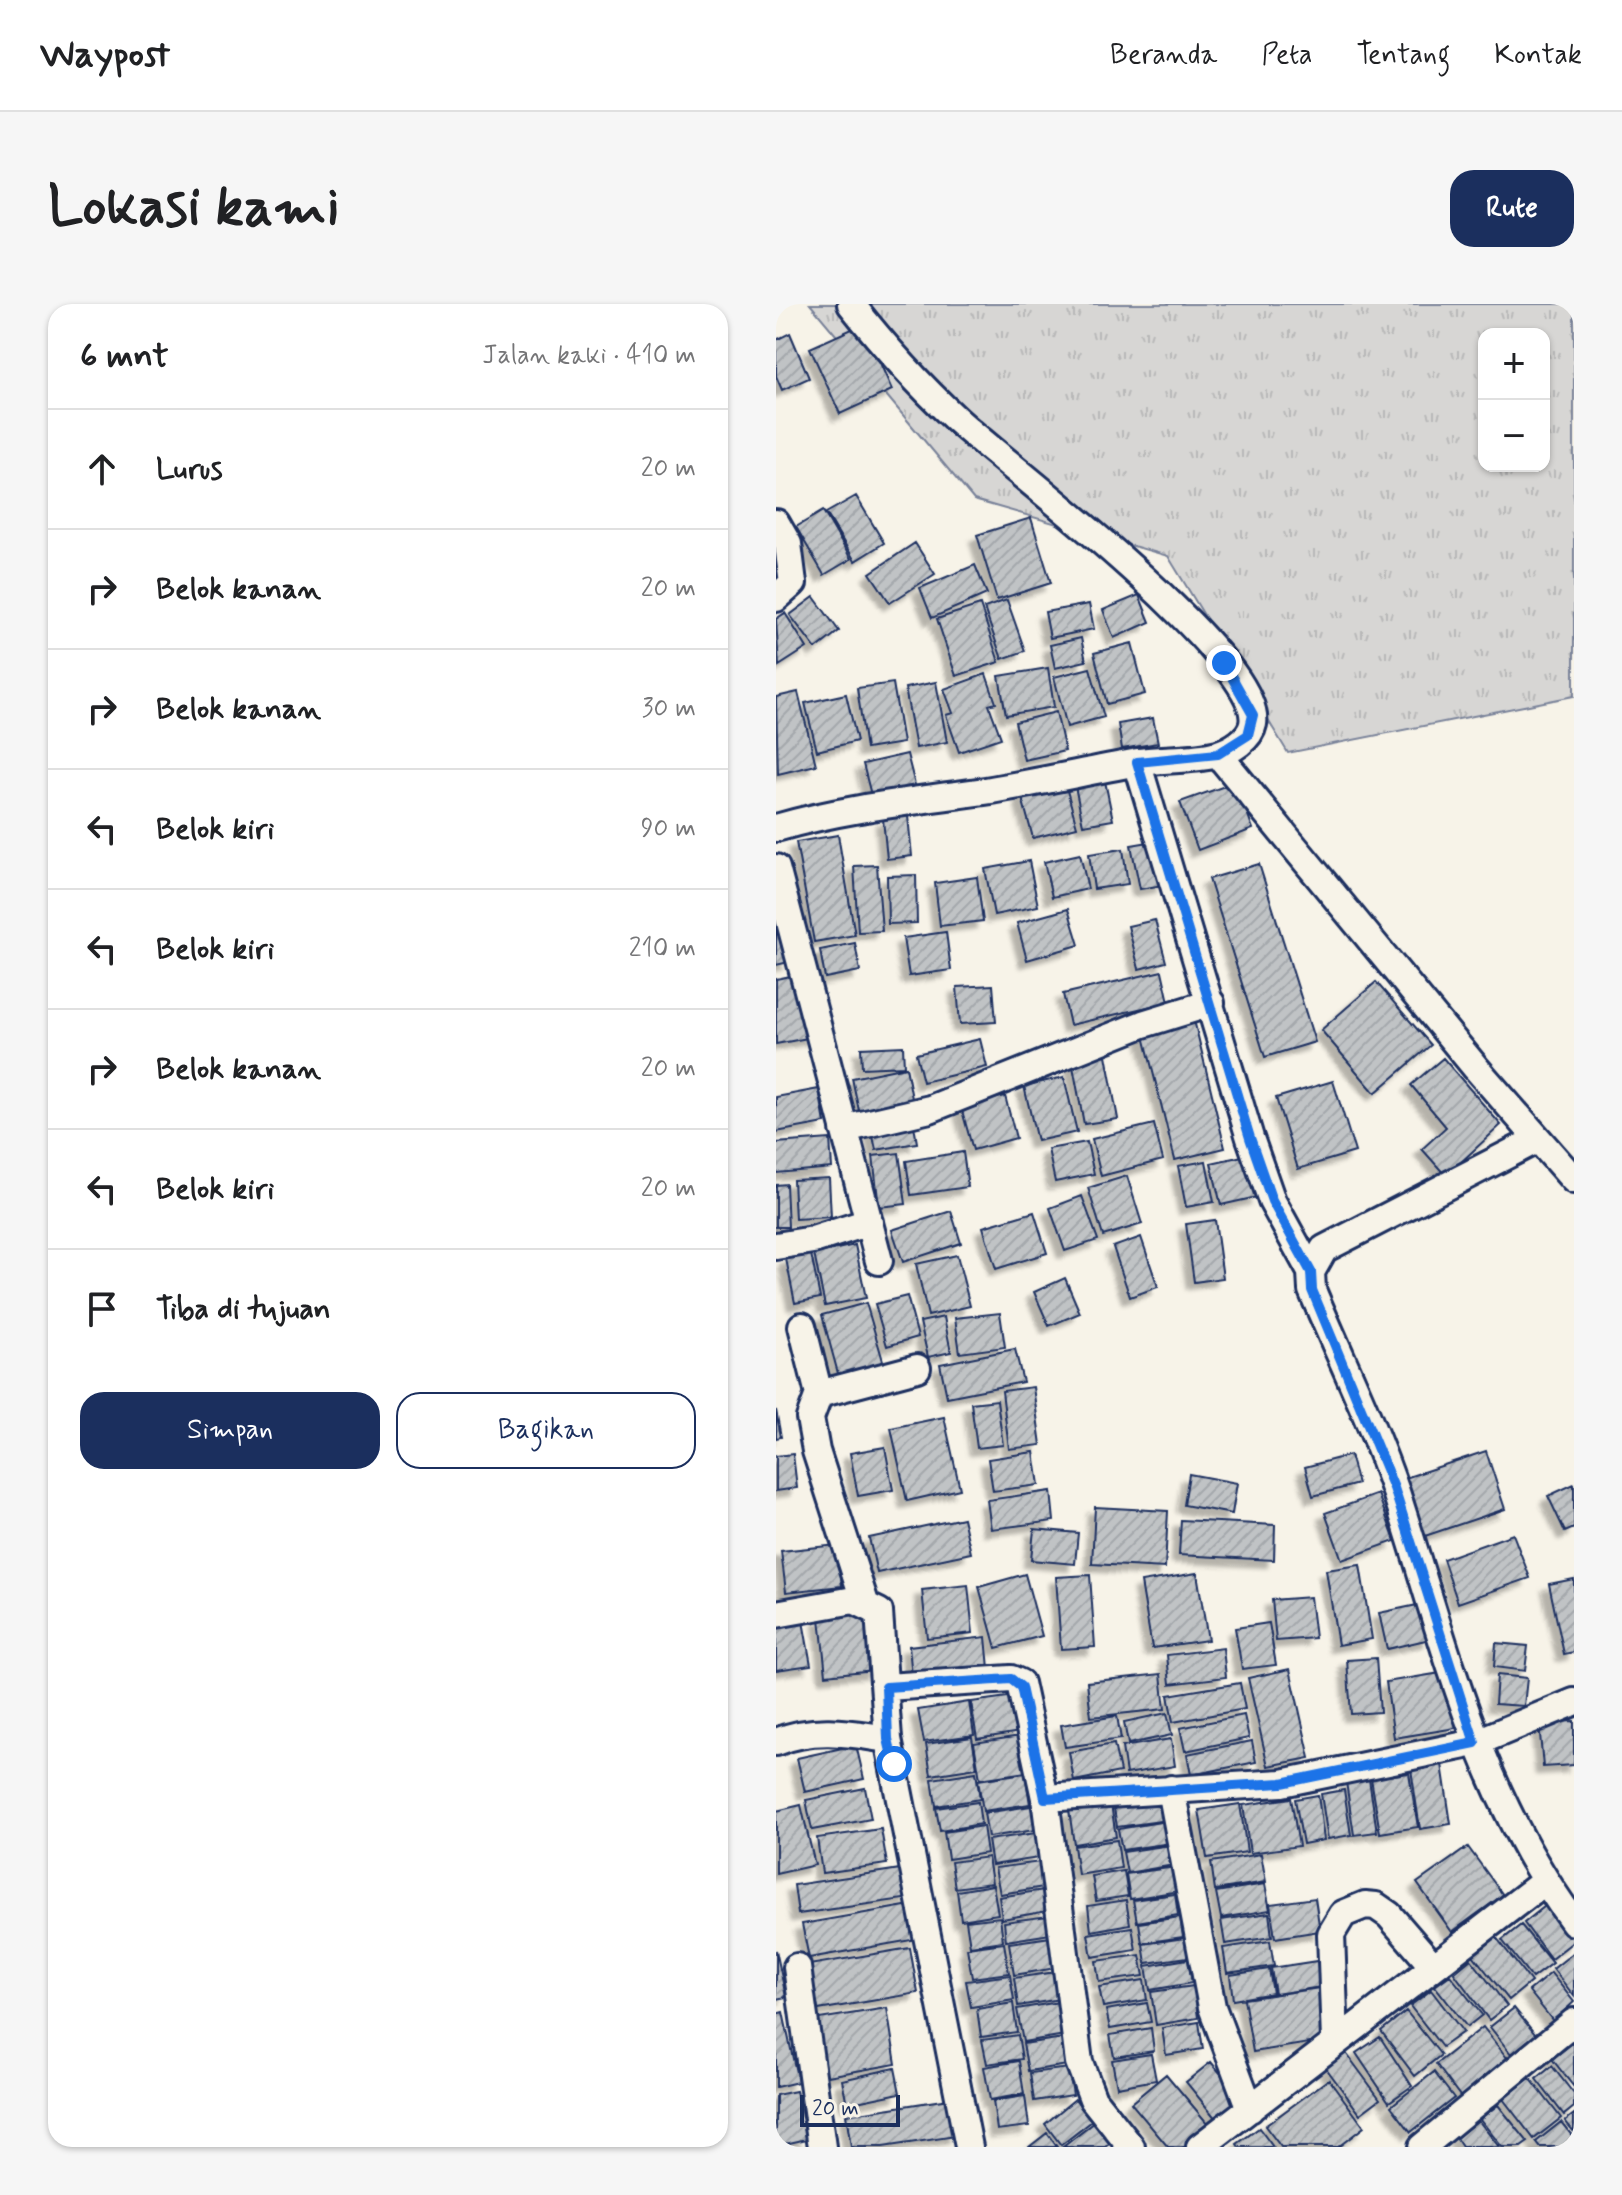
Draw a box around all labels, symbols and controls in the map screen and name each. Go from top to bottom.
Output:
text: Waypost [40,31,170,80]
text: Beranda [1110,37,1217,74]
text: Peta [1261,37,1313,74]
text: Tentang [1357,37,1450,74]
text: Kontak [1494,37,1582,74]
button: Rute [1450,170,1574,247]
text: Lokasi kami [48,172,340,245]
map controls [1478,328,1550,472]
button: + [1478,328,1550,400]
text: 6 mnt [80,334,169,379]
text: Jalan kaki · 410 m [482,339,696,373]
button: − [1478,400,1550,472]
icon: ahead [80,447,124,491]
text: Lurus [156,450,223,489]
text: 20 m [641,452,696,486]
icon: right [80,567,124,611]
text: Belok kanan [156,570,321,609]
text: 20 m [641,572,696,606]
route end [1206,645,1242,681]
icon: right [80,687,124,731]
text: Belok kanan [156,690,321,729]
text: 30 m [642,692,696,726]
icon: left [80,807,124,851]
text: Belok kiri [156,810,274,849]
text: 90 m [641,812,696,846]
icon: left [80,927,124,971]
text: Belok kiri [156,930,274,969]
text: 210 m [629,932,696,966]
icon: right [80,1047,124,1091]
text: Belok kanan [156,1050,321,1089]
text: 20 m [641,1052,696,1086]
icon: left [80,1167,124,1211]
text: Belok kiri [156,1170,274,1209]
text: 20 m [641,1172,696,1206]
icon: arrive [80,1287,124,1331]
text: Tiba di tujuan [156,1290,331,1329]
button: Simpan [80,1392,380,1469]
button: Bagikan [396,1392,696,1469]
route start [876,1746,912,1782]
scale bar [800,2091,900,2127]
text: 20 m [812,2095,859,2123]

